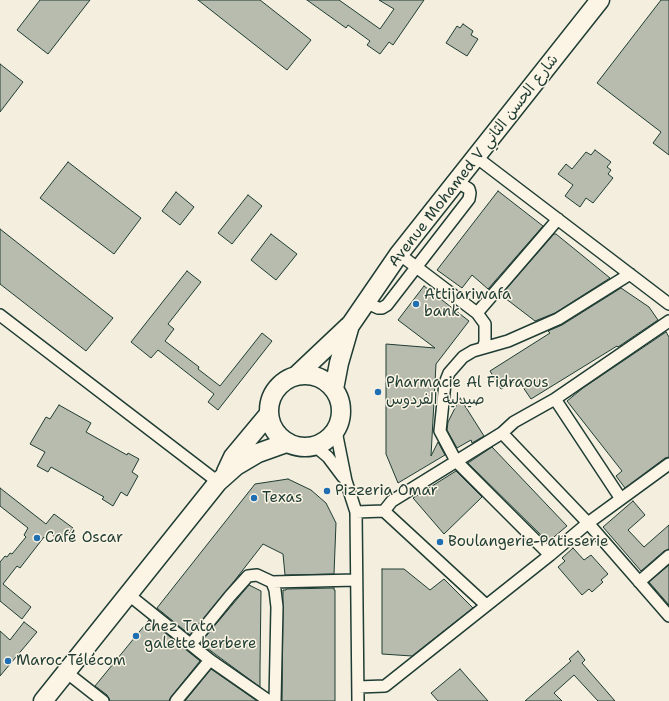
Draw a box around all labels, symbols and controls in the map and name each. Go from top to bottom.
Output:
street label: Avenue Mohamed V شارع الحسن الثاني [385,51,563,271]
place label: Attijariwafa bank [424,286,511,321]
marker: Attijariwafa bank [411,299,421,309]
place label: Pharmacie Al Fidraous صيدلية الفردوس [386,374,549,409]
marker: Pharmacie Al Fidraous صيدلية الفردوس [373,387,383,397]
place label: Pizzeria Omar [335,482,438,500]
marker: Pizzeria Omar [322,486,332,496]
place label: Texas [262,489,302,507]
marker: Texas [249,493,259,503]
place label: Café Oscar [45,529,123,547]
marker: Café Oscar [32,533,42,543]
place label: Boulangerie-Patisserie [448,533,608,551]
marker: Boulangerie-Patisserie [435,537,445,547]
place label: chez Tata galette berbere [144,618,256,653]
marker: chez Tata galette berbere [131,631,141,641]
place label: Maroc Télécom [16,652,126,670]
marker: Maroc Télécom [3,656,13,666]

